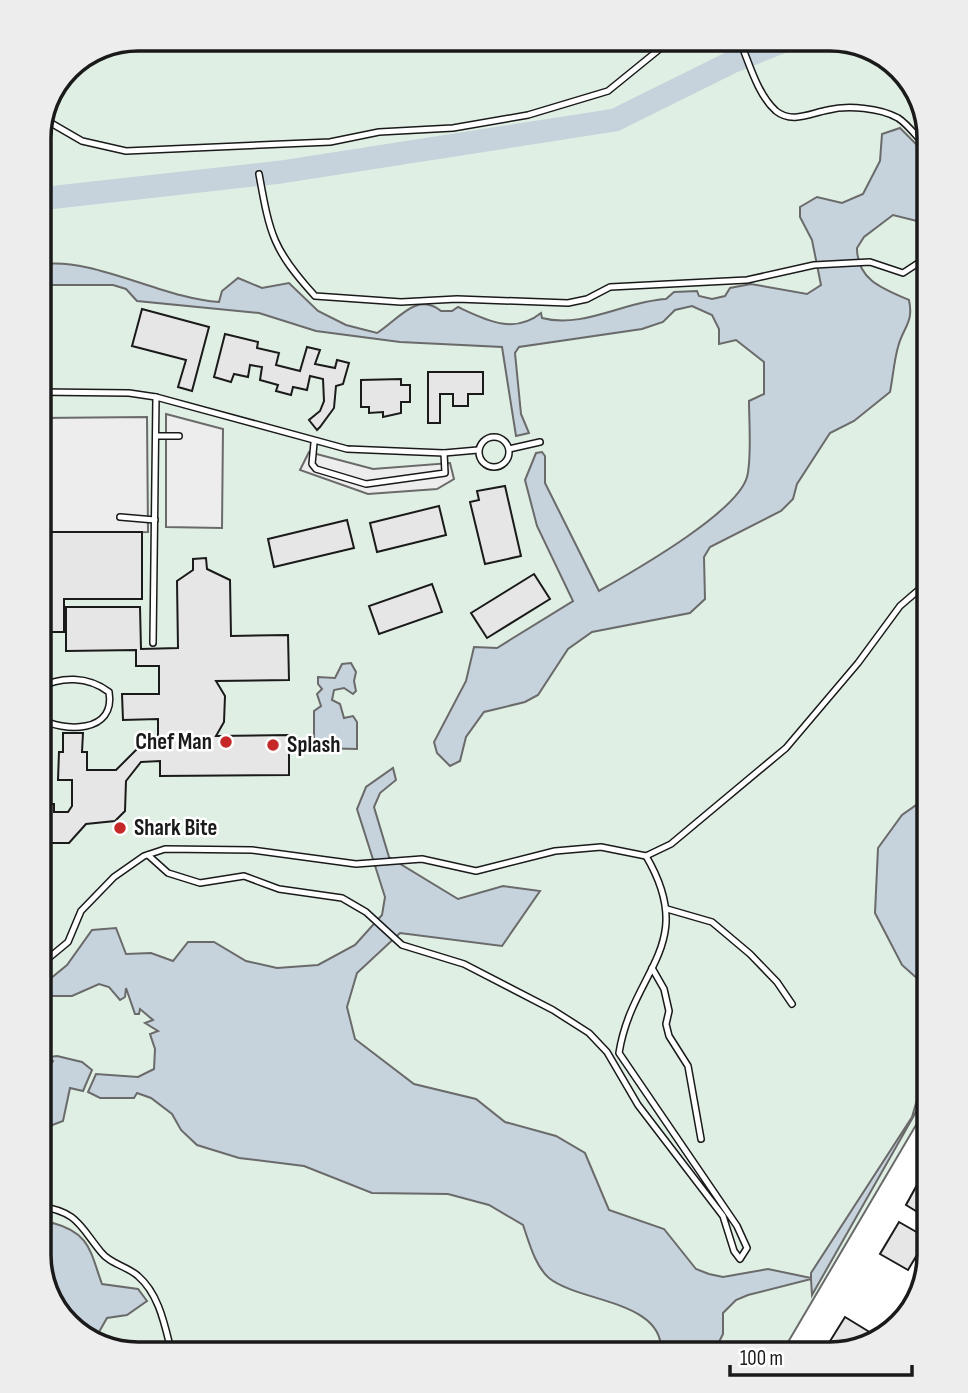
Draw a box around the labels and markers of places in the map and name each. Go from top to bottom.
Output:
place label: Chef Man [135,728,212,756]
place label: Splash [287,731,341,759]
marker: Chef Man [218,734,234,750]
marker: Splash [265,737,281,753]
place label: Shark Bite [134,814,217,842]
marker: Shark Bite [112,820,128,836]

